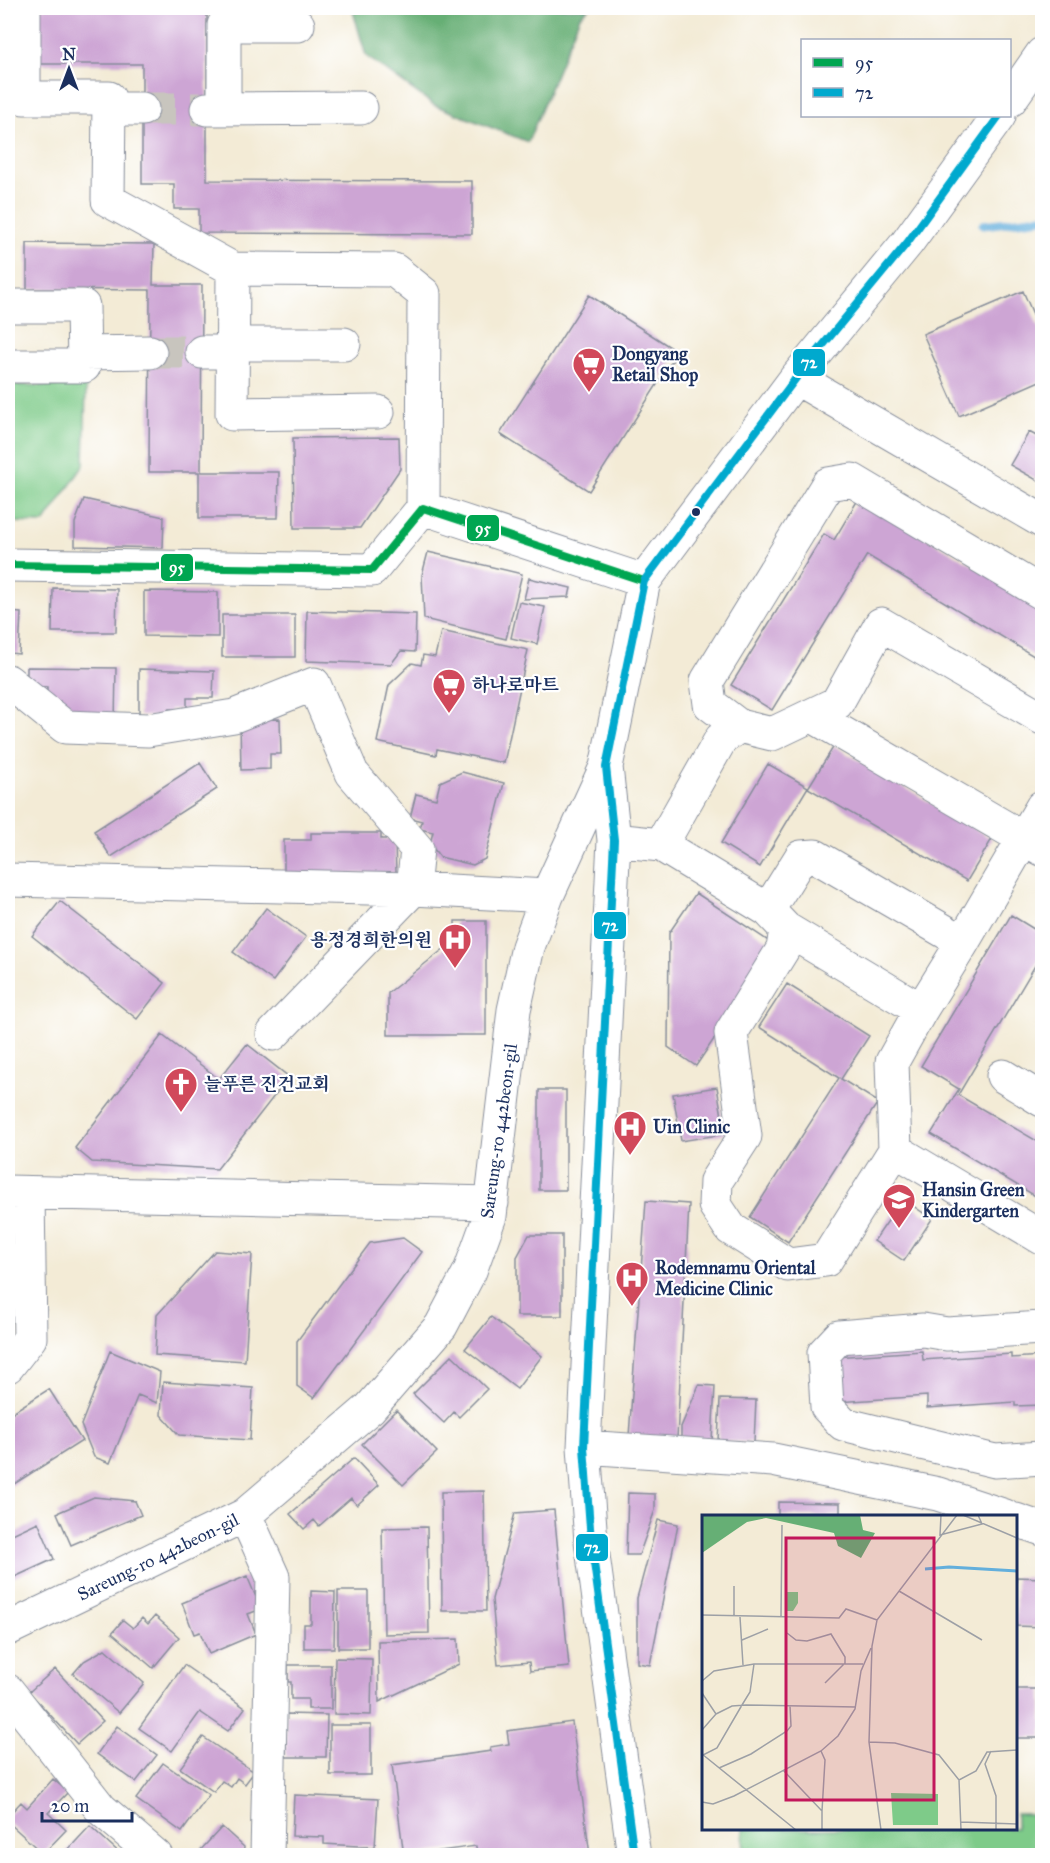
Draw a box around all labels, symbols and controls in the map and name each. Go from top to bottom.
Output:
north arrow [39,39,99,99]
legend [801,39,1011,117]
text: N [62,45,76,64]
text: 95 [855,52,874,74]
text: 72 [855,82,874,104]
place label: Dongyang Retail Shop [612,343,698,387]
supermarket icon: Dongyang Retail Shop [571,346,607,393]
line badge: 72 [792,348,826,377]
text: 72 [801,353,818,372]
unlabelled marker [690,506,702,518]
line badge: 95 [466,514,500,542]
text: 95 [475,519,492,539]
line badge: 95 [160,553,194,582]
text: 95 [169,558,186,578]
supermarket icon: 하나로마트 [431,667,467,714]
place label: 하나로마트 [472,674,560,696]
line badge: 72 [593,911,627,940]
text: 72 [602,916,619,935]
hospital icon: 용정경희한의원 [437,922,473,969]
place label: 용정경희한의원 [310,929,432,951]
street label: Sareung-ro 442beon-gil [476,1042,523,1220]
church icon: 늘푸른 진건교회 [163,1066,199,1113]
place label: 늘푸른 진건교회 [204,1073,330,1095]
hospital icon: Uin Clinic [612,1109,648,1156]
place label: Uin Clinic [653,1116,730,1138]
place label: Hansin Green Kindergarten [922,1179,1025,1223]
school or university icon: Hansin Green Kindergarten [881,1182,917,1229]
place label: Rodemnamu Oriental Medicine Clinic [655,1257,817,1300]
hospital icon: Rodemnamu Oriental Medicine Clinic [614,1260,650,1307]
street label: Sareung-ro 442beon-gil [74,1508,243,1607]
inset map [702,1515,1017,1830]
line badge: 72 [575,1533,609,1562]
text: 72 [584,1538,601,1557]
scale bar [42,1785,132,1823]
text: 20 m [51,1795,89,1817]

